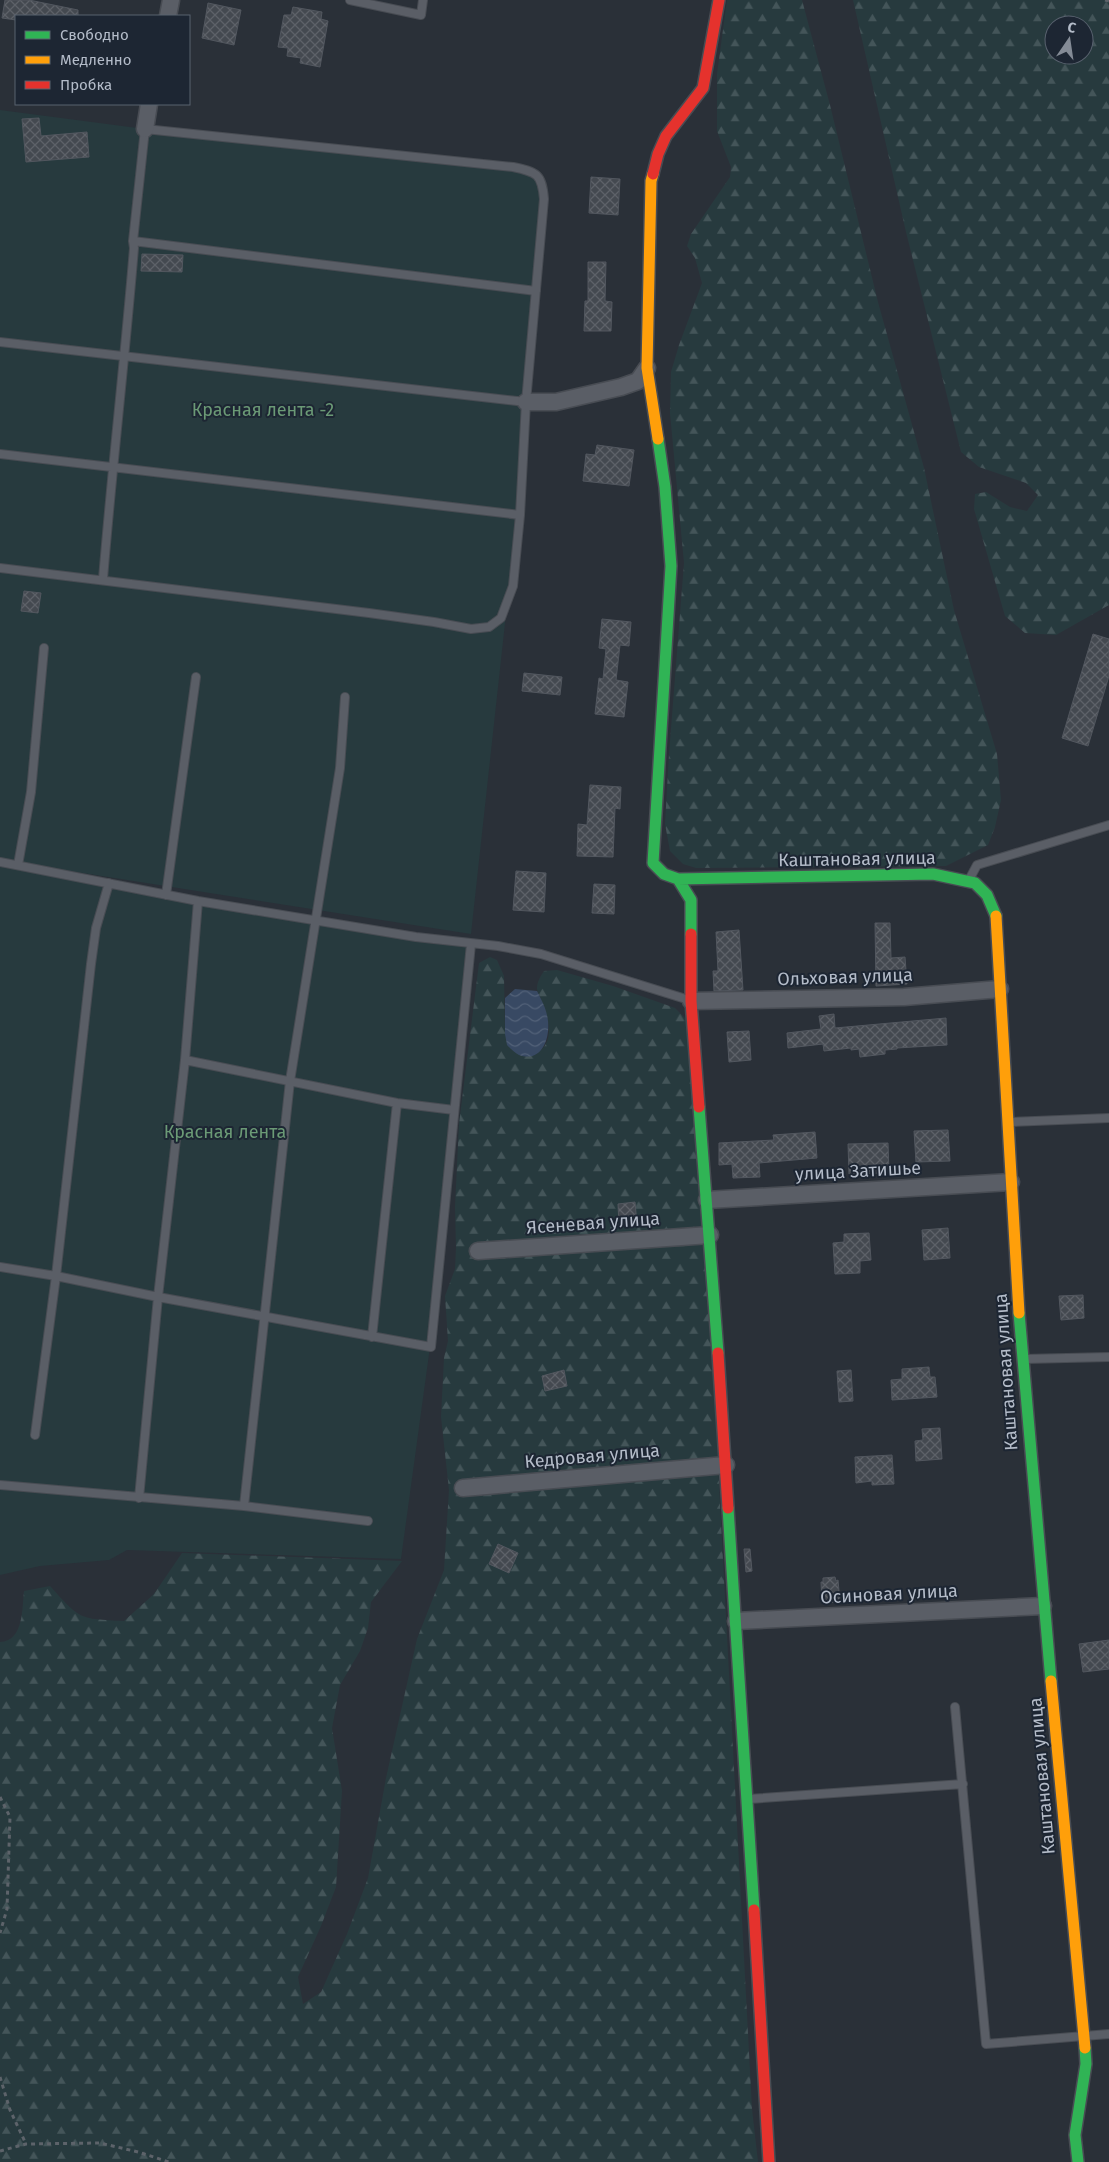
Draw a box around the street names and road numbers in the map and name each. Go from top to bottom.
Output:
street label: Каштановая улица [778,847,936,871]
street label: Ольховая улица [777,964,913,990]
street label: улица Затишье [794,1157,922,1185]
street label: Ясеневая улица [525,1207,661,1239]
street label: Каштановая улица [990,1293,1022,1451]
street label: Кедровая улица [523,1439,661,1473]
street label: Осиновая улица [820,1579,958,1609]
street label: Каштановая улица [1024,1697,1060,1855]

